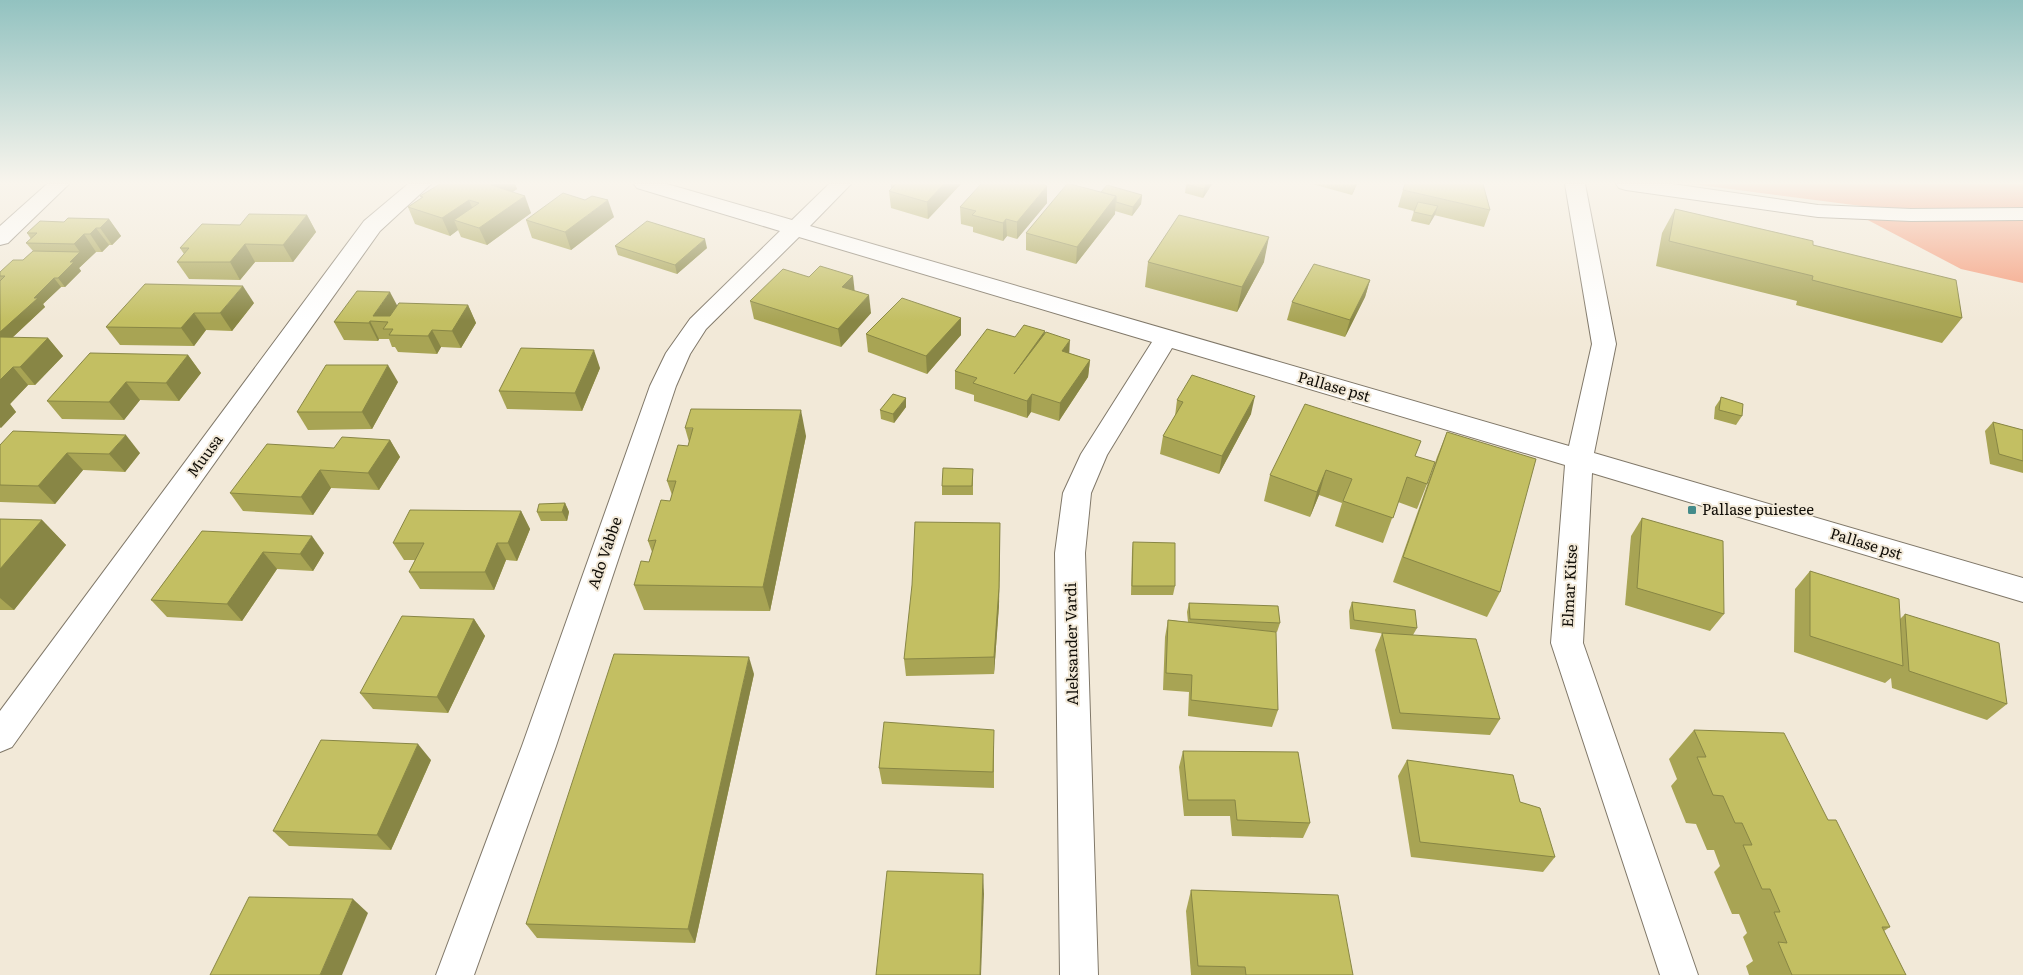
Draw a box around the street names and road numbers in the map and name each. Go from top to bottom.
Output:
street label: Pallase pst [1295,364,1373,407]
street label: Muusa [180,428,228,481]
street label: Ado Vabbe [580,513,627,592]
street label: Pallase pst [1828,521,1905,564]
street label: Elmar Kitse [1555,544,1582,628]
street label: Aleksander Vardi [1058,582,1083,706]

